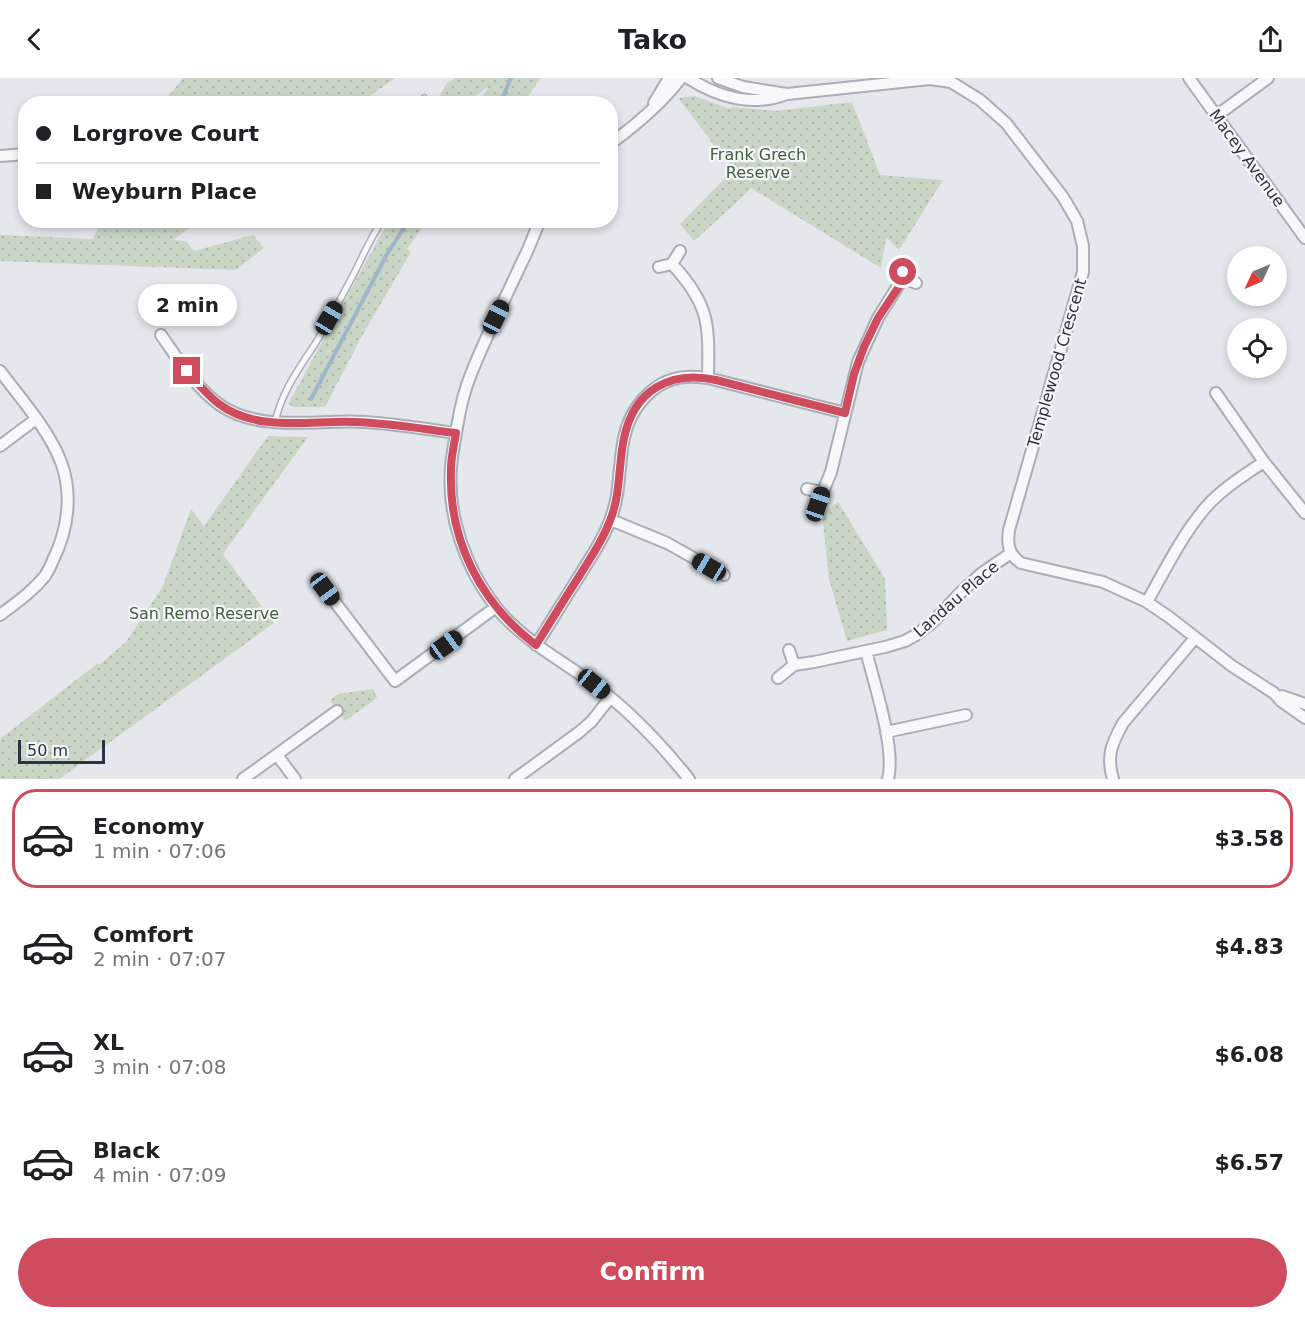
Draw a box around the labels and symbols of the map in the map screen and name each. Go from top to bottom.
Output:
street label: Macey Avenue [1205,105,1289,211]
park label: Frank Grech Reserve [710,145,806,182]
north arrow [1227,246,1287,306]
route start [889,258,916,285]
street label: Templewood Crescent [1023,276,1090,451]
callout: 2 min [138,284,237,326]
car [480,297,512,337]
car [312,298,346,338]
route end [173,357,200,384]
car [804,484,832,524]
car [689,550,729,584]
street label: Landau Place [910,557,1002,641]
car [307,569,343,609]
park label: San Remo Reserve [129,604,279,623]
car [426,627,466,663]
car [574,666,614,702]
scale bar [18,737,105,764]

